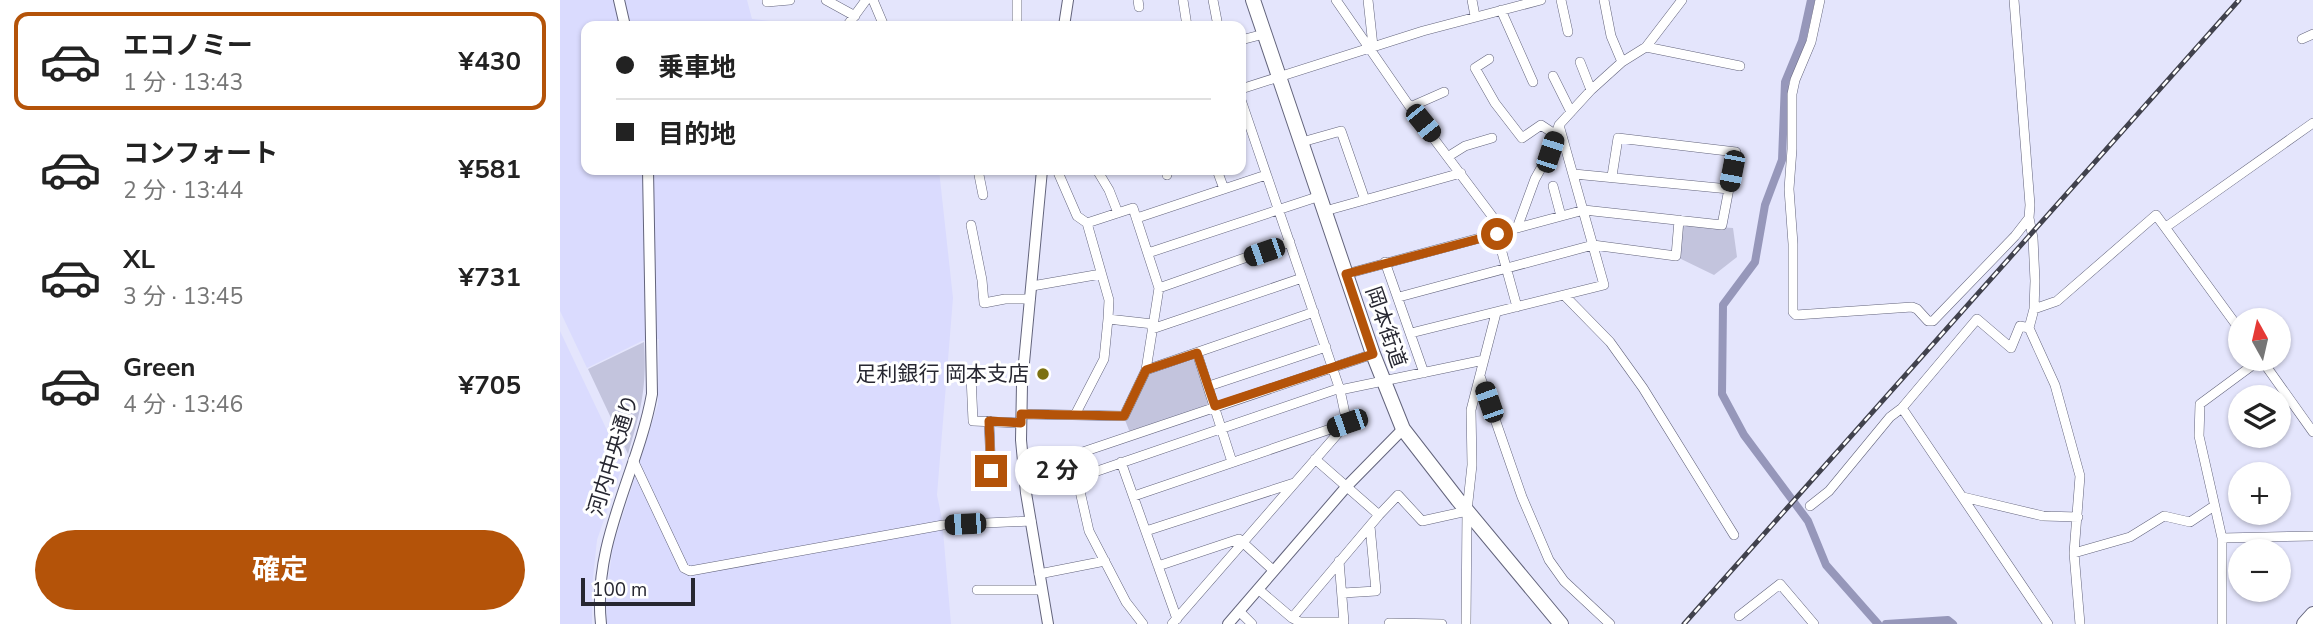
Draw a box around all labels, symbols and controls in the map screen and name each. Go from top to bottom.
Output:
text: エコノミー [123,28,253,63]
icon: car [39,30,102,93]
text: ¥430 [459,44,521,79]
text: 乗車地 [658,50,736,85]
text: 1 分 · 13:43 [123,67,243,98]
car [1402,100,1445,146]
text: 目的地 [658,117,736,152]
car [1534,129,1567,175]
text: コンフォート [123,136,278,171]
icon: car [39,138,102,201]
car [1718,148,1747,194]
text: ¥581 [459,152,521,187]
text: 2 分 · 13:44 [123,175,243,206]
route start [1481,218,1513,250]
car [1241,235,1288,269]
text: XL [123,242,155,277]
icon: car [39,246,102,309]
text: ¥731 [459,260,521,295]
text: 3 分 · 13:45 [123,281,243,312]
street label: 岡本街道 [1359,283,1413,371]
north arrow [2228,308,2291,371]
map controls [2228,308,2291,602]
text: Green [123,350,196,385]
icon: car [39,354,102,417]
place label: 足利銀行 岡本支店 [856,360,1029,388]
marker: 足利銀行 岡本支店 [1035,366,1051,382]
text: ¥705 [459,368,521,403]
car [1473,379,1506,425]
button: layers [2228,385,2291,448]
text: 4 分 · 13:46 [123,389,243,420]
street label: 河内中央通り [581,391,645,519]
car [1324,406,1371,440]
callout: 2 分 [1016,447,1100,496]
route end [975,455,1007,487]
text: 2 分 [1035,455,1079,486]
button: + [2228,462,2291,525]
car [944,512,987,536]
button: 確定 [35,530,525,610]
button: − [2228,539,2291,602]
scale bar [581,575,695,607]
text: 100 m [592,577,647,603]

